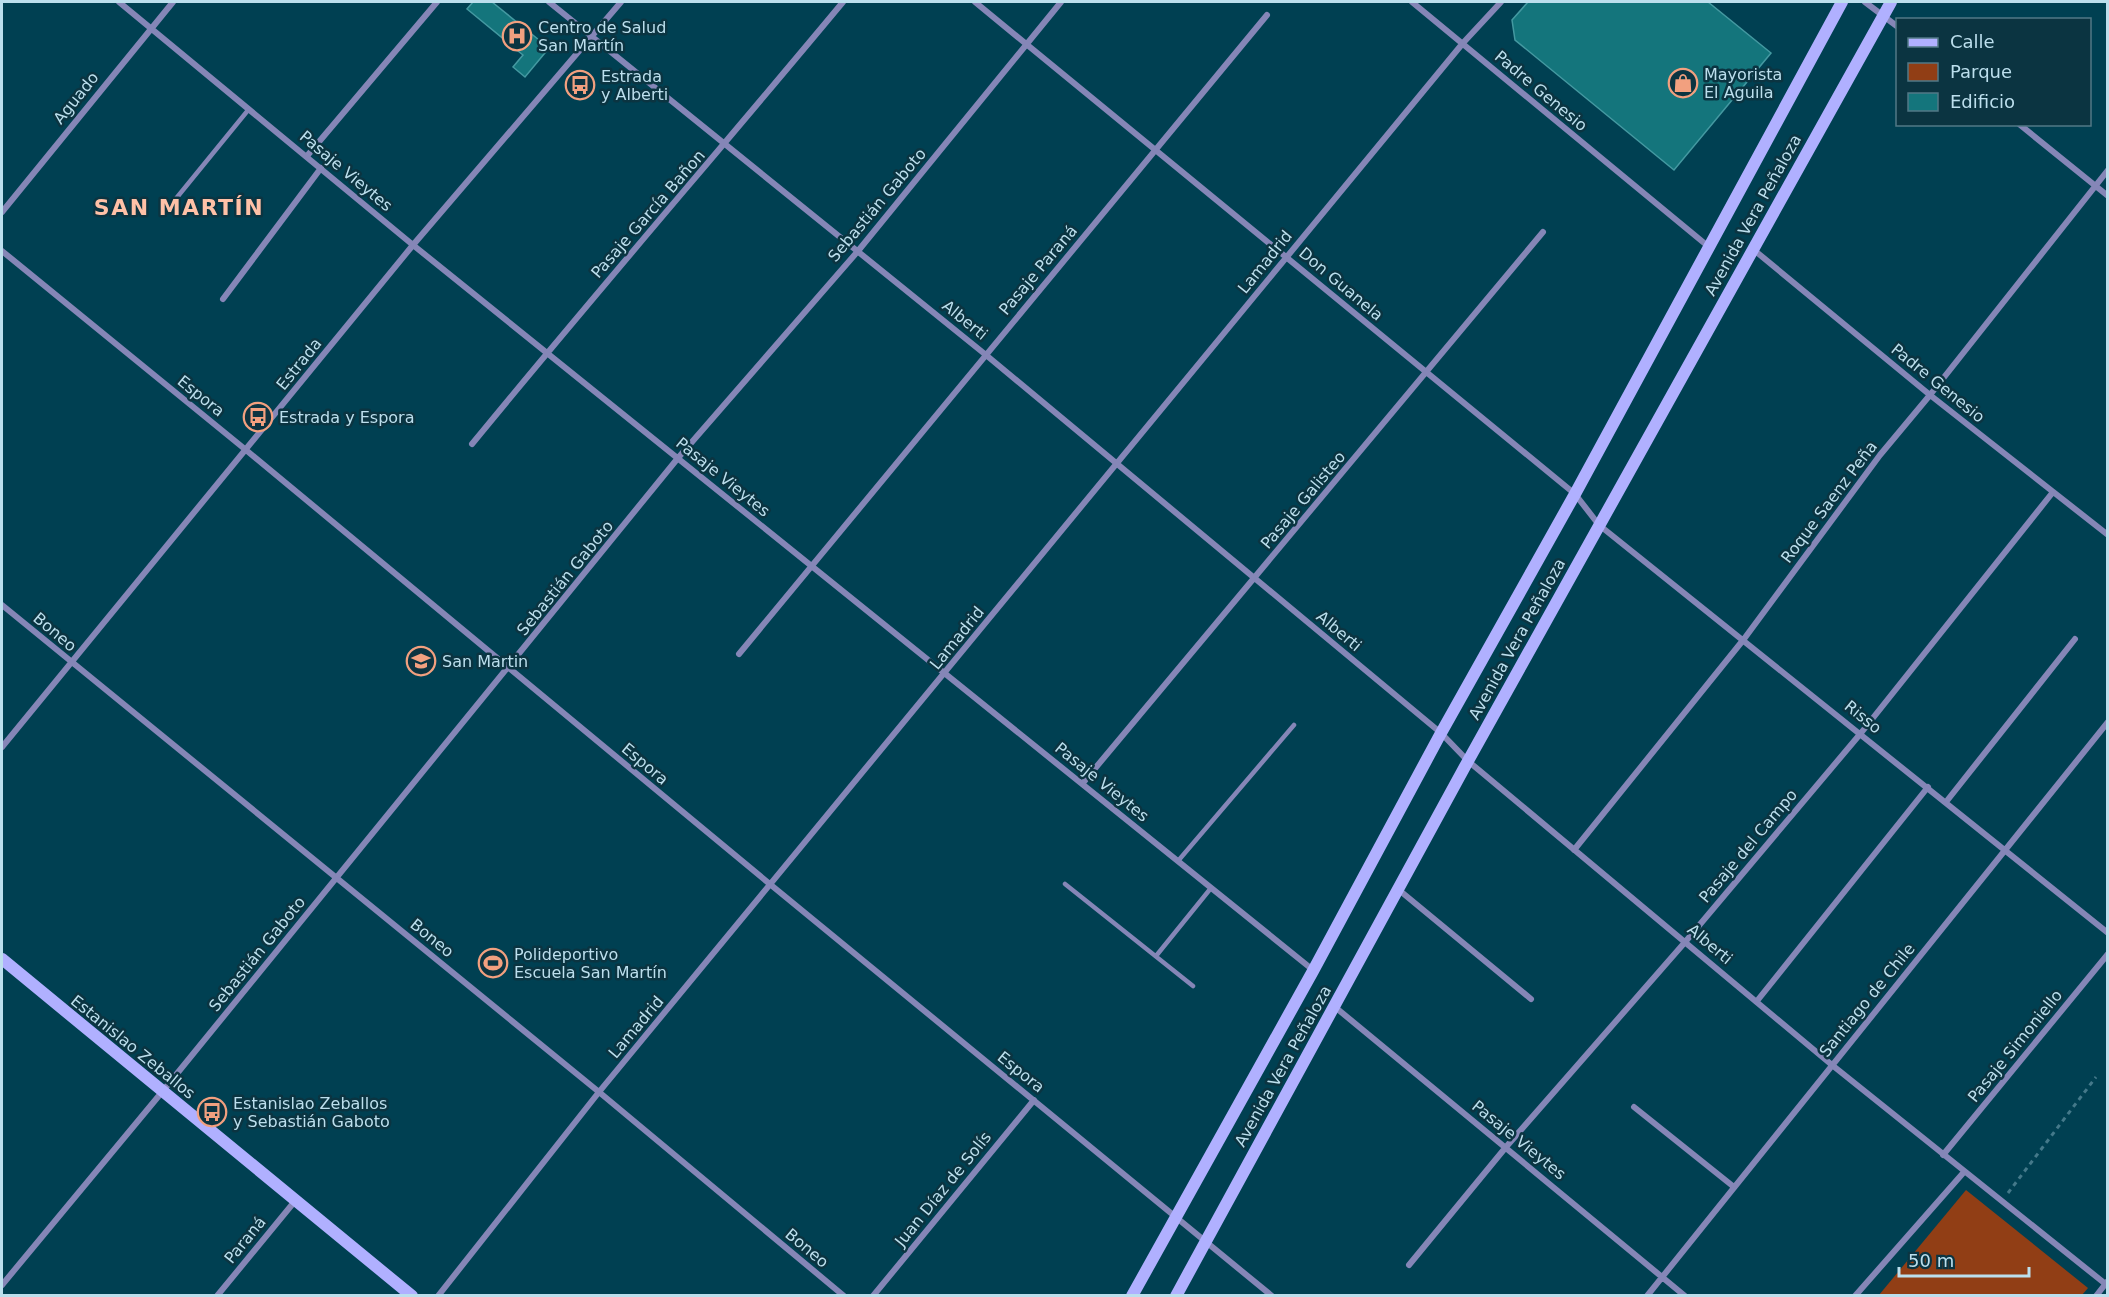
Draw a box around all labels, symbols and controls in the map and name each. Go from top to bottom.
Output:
place label: Centro de Salud San Martín [538,18,666,55]
legend [1896,18,2091,126]
hospital icon: Centro de Salud San Martín [501,20,533,52]
text: Calle [1950,31,1995,52]
street label: Padre Genesio [1491,47,1591,135]
text: Parque [1950,61,2012,82]
place label: Mayorista El Aguila [1704,65,1782,102]
place label: Estrada y Alberti [601,67,668,104]
shop icon: Mayorista El Aguila [1667,67,1699,99]
street label: Aguado [49,68,103,128]
bus stop icon: Estrada y Alberti [564,69,596,101]
text: Edificio [1950,91,2015,112]
street label: Pasaje Vieytes [296,127,396,215]
street label: Avenida Vera Peñaloza [1701,131,1805,299]
street label: Sebastián Gaboto [824,144,930,266]
street label: Pasaje García Bañon [587,146,709,282]
district label: SAN MARTÍN [94,195,264,220]
street label: Pasaje Paraná [995,221,1081,319]
street label: Lamadrid [1234,227,1296,297]
street label: Don Guanela [1295,243,1387,325]
street label: Alberti [939,296,991,344]
street label: Estrada [272,334,326,394]
street label: Padre Genesio [1887,339,1989,427]
street label: Espora [174,371,228,421]
bus stop icon: Estrada y Espora [242,401,274,433]
place label: Estrada y Espora [279,408,414,427]
street label: Pasaje Vieytes [672,433,774,521]
street label: Roque Saenz Peña [1777,437,1881,567]
street label: Pasaje Galisteo [1257,447,1349,553]
street label: Sebastián Gaboto [513,517,617,639]
street label: Avenida Vera Peñaloza [1465,555,1569,723]
street label: Lamadrid [926,603,988,673]
street label: Alberti [1313,607,1365,655]
street label: Boneo [30,608,80,656]
school or university icon: San Martin [405,645,437,677]
place label: San Martin [442,652,528,671]
street label: Risso [1841,696,1885,738]
street label: Pasaje Vieytes [1051,738,1153,826]
street label: Espora [618,739,672,789]
street label: Pasaje del Campo [1695,785,1801,907]
street label: Sebastián Gaboto [205,893,309,1015]
street label: Boneo [406,915,458,961]
street label: Alberti [1684,920,1736,968]
street label: Santiago de Chile [1815,939,1919,1061]
place label: Polideportivo Escuela San Martín [514,945,667,982]
sports icon: Polideportivo Escuela San Martín [477,947,509,979]
street label: Avenida Vera Peñaloza [1231,982,1335,1150]
street label: Pasaje Simoniello [1964,986,2066,1106]
street label: Estanislao Zeballos [67,991,199,1103]
street label: Lamadrid [604,992,668,1062]
street label: Espora [994,1047,1048,1097]
place label: Estanislao Zeballos y Sebastián Gaboto [233,1094,390,1131]
bus stop icon: Estanislao Zeballos y Sebastián Gaboto [196,1096,228,1128]
street label: Pasaje Vieytes [1468,1096,1570,1184]
street label: Juan Díaz de Solís [890,1128,995,1251]
street label: Paraná [220,1213,270,1267]
street label: Boneo [782,1224,832,1272]
scale bar [1899,1240,2030,1278]
text: 50 m [1908,1250,1954,1271]

